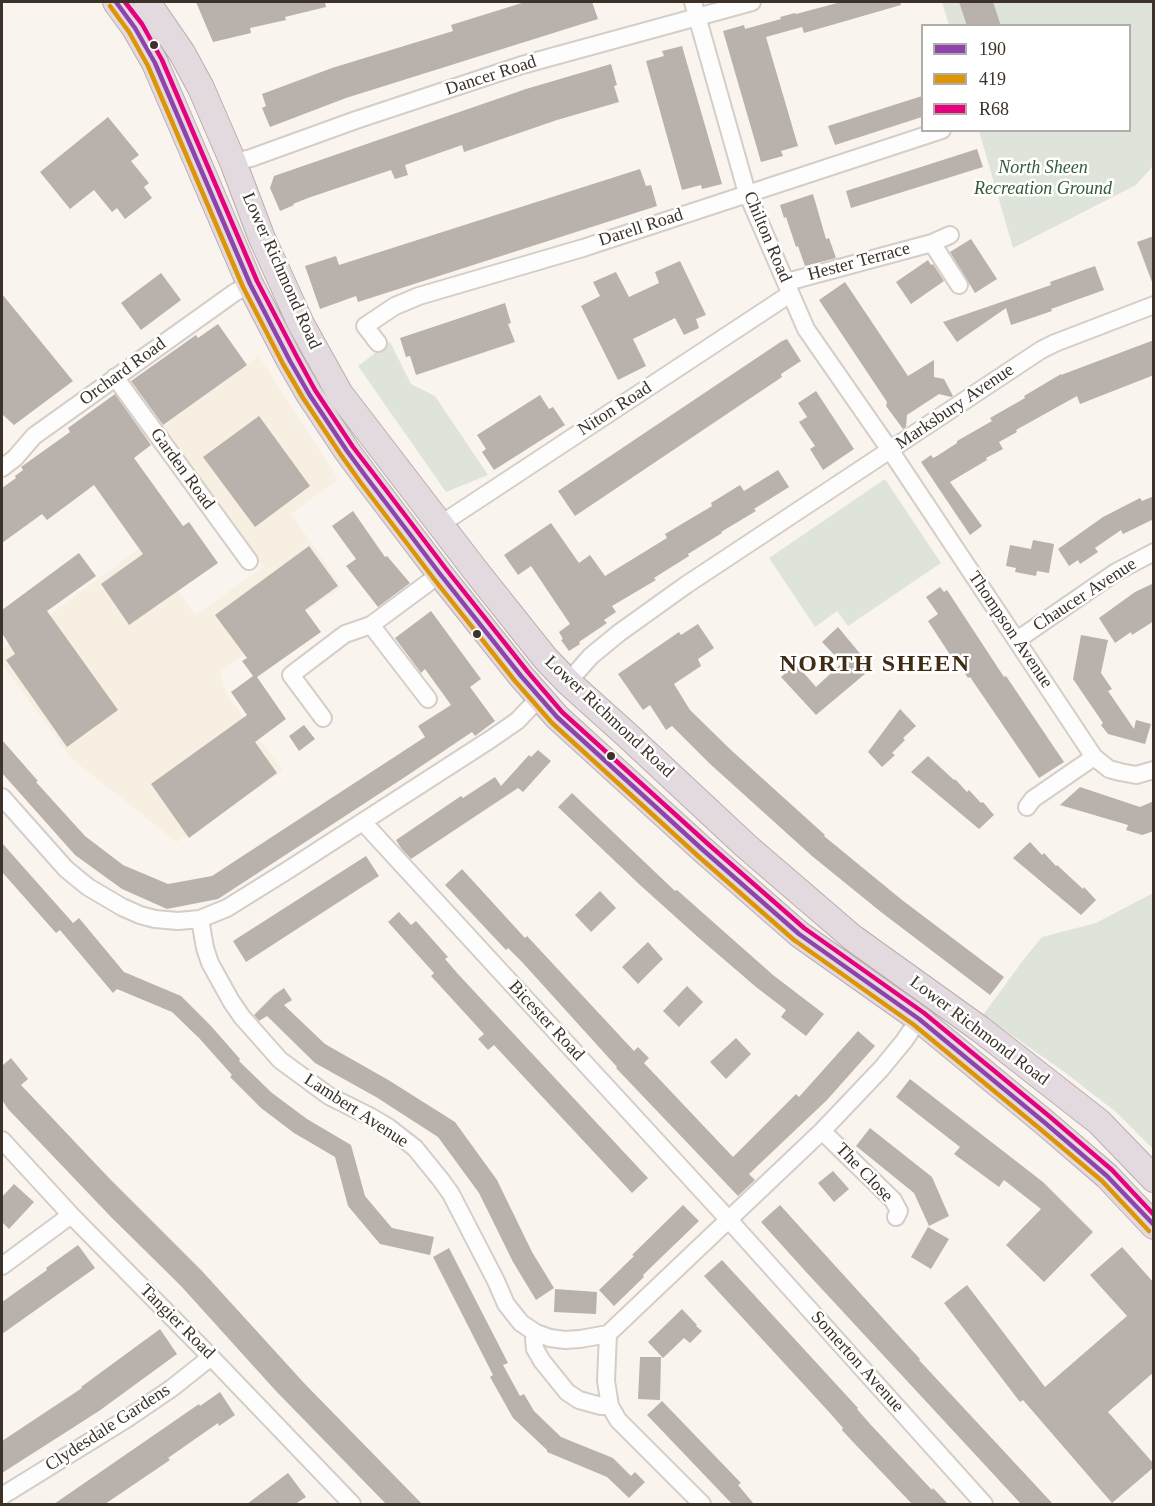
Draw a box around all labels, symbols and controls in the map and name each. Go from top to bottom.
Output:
legend [921,24,1131,132]
unlabelled marker [148,39,160,51]
text: 190 [979,39,1006,59]
street label: Dancer Road [443,51,539,101]
text: 419 [979,69,1006,89]
text: R68 [979,99,1009,119]
park label: North Sheen Recreation Ground [974,157,1112,200]
street label: Chilton Road [738,188,796,286]
street label: Lower Richmond Road [237,189,325,353]
street label: Darell Road [596,204,686,252]
street label: Hester Terrace [805,238,913,286]
street label: Orchard Road [76,333,170,411]
street label: Marksbury Avenue [892,359,1018,455]
street label: Niton Road [574,377,656,441]
street label: Garden Road [145,424,219,514]
street label: Chaucer Avenue [1029,554,1141,636]
street label: Thompson Avenue [963,568,1057,692]
unlabelled marker [471,628,483,640]
street label: Lower Richmond Road [540,651,678,783]
district label: NORTH SHEEN [779,651,971,679]
unlabelled marker [605,750,617,762]
street label: Lower Richmond Road [905,972,1053,1090]
street label: Bicester Road [504,977,588,1065]
street label: Lambert Avenue [300,1069,412,1153]
street label: The Close [831,1139,897,1207]
street label: Tangier Road [135,1280,219,1364]
street label: Somerton Avenue [806,1307,908,1417]
street label: Clydesdale Gardens [42,1380,174,1476]

